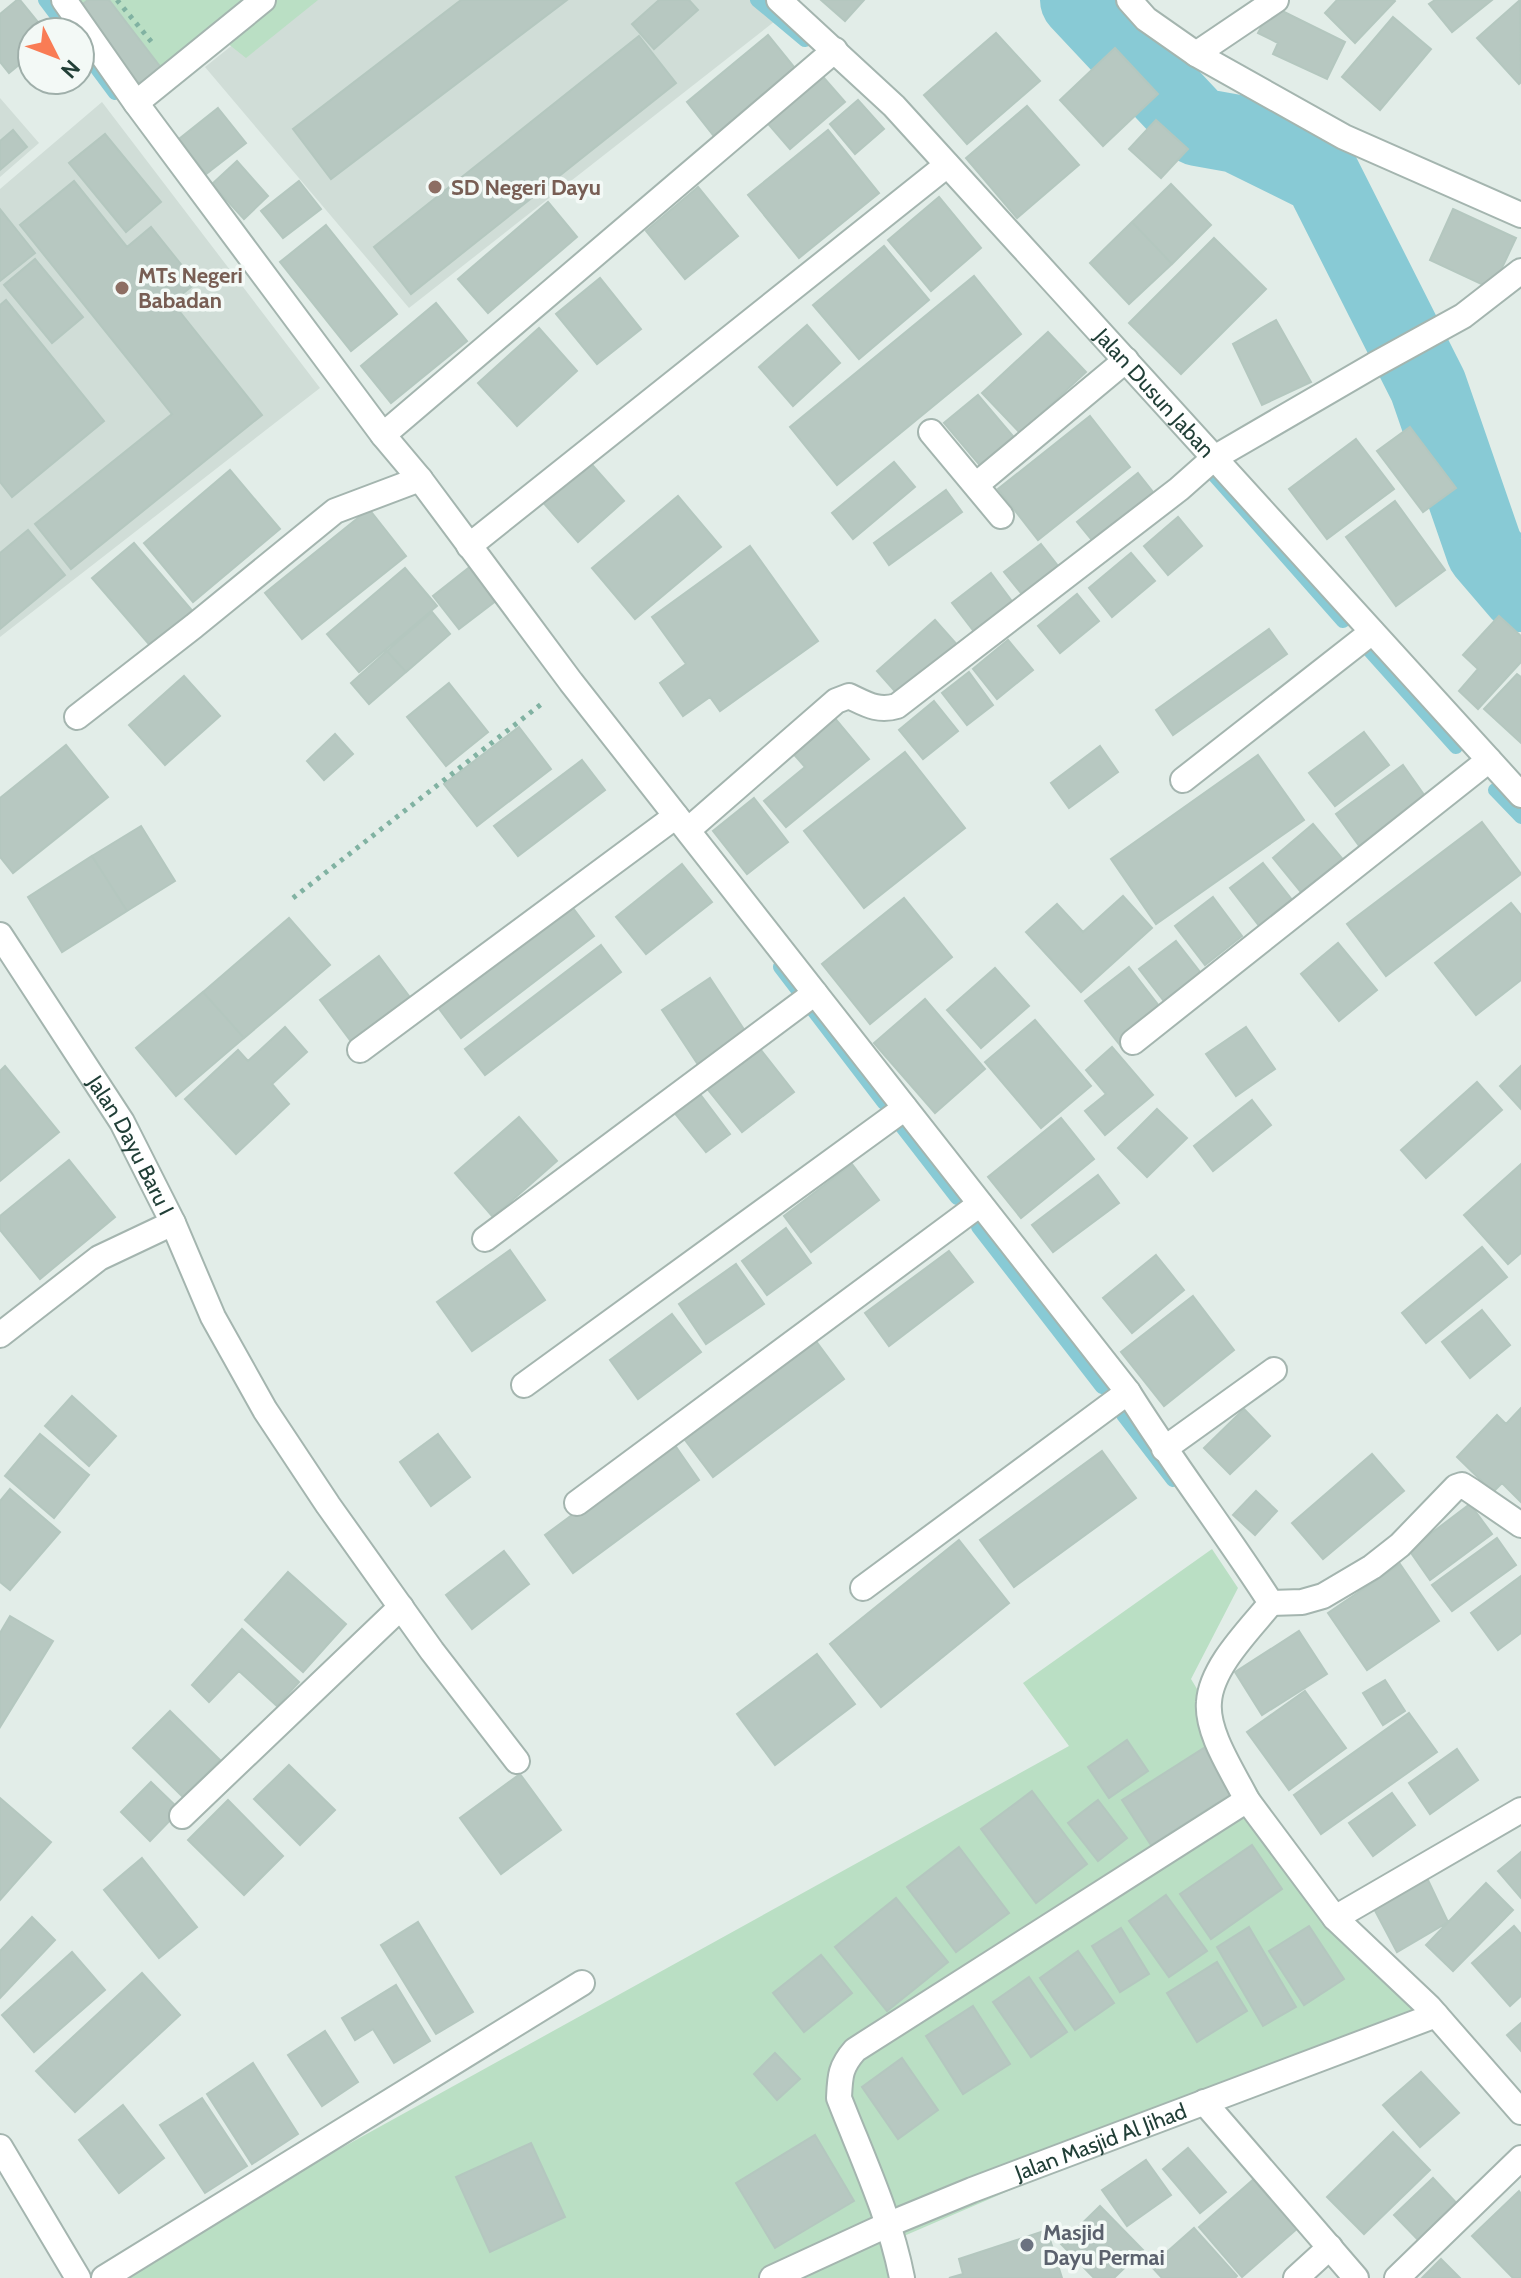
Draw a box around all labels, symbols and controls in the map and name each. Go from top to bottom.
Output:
north arrow [16,16,96,96]
text: N [55,54,86,84]
place label: SD Negeri Dayu [451,174,601,201]
marker: SD Negeri Dayu [426,178,444,196]
place label: MTs Negeri Babadan [138,262,243,314]
marker: MTs Negeri Babadan [113,279,131,297]
street label: Jalan Dusun Jaban [1089,322,1220,463]
street label: Jalan Dayu Baru I [81,1069,180,1219]
street label: Jalan Masjid Al Jihad [1010,2097,1190,2186]
place label: Masjid Dayu Permai [1043,2219,1165,2271]
marker: Masjid Dayu Permai [1018,2236,1036,2254]

